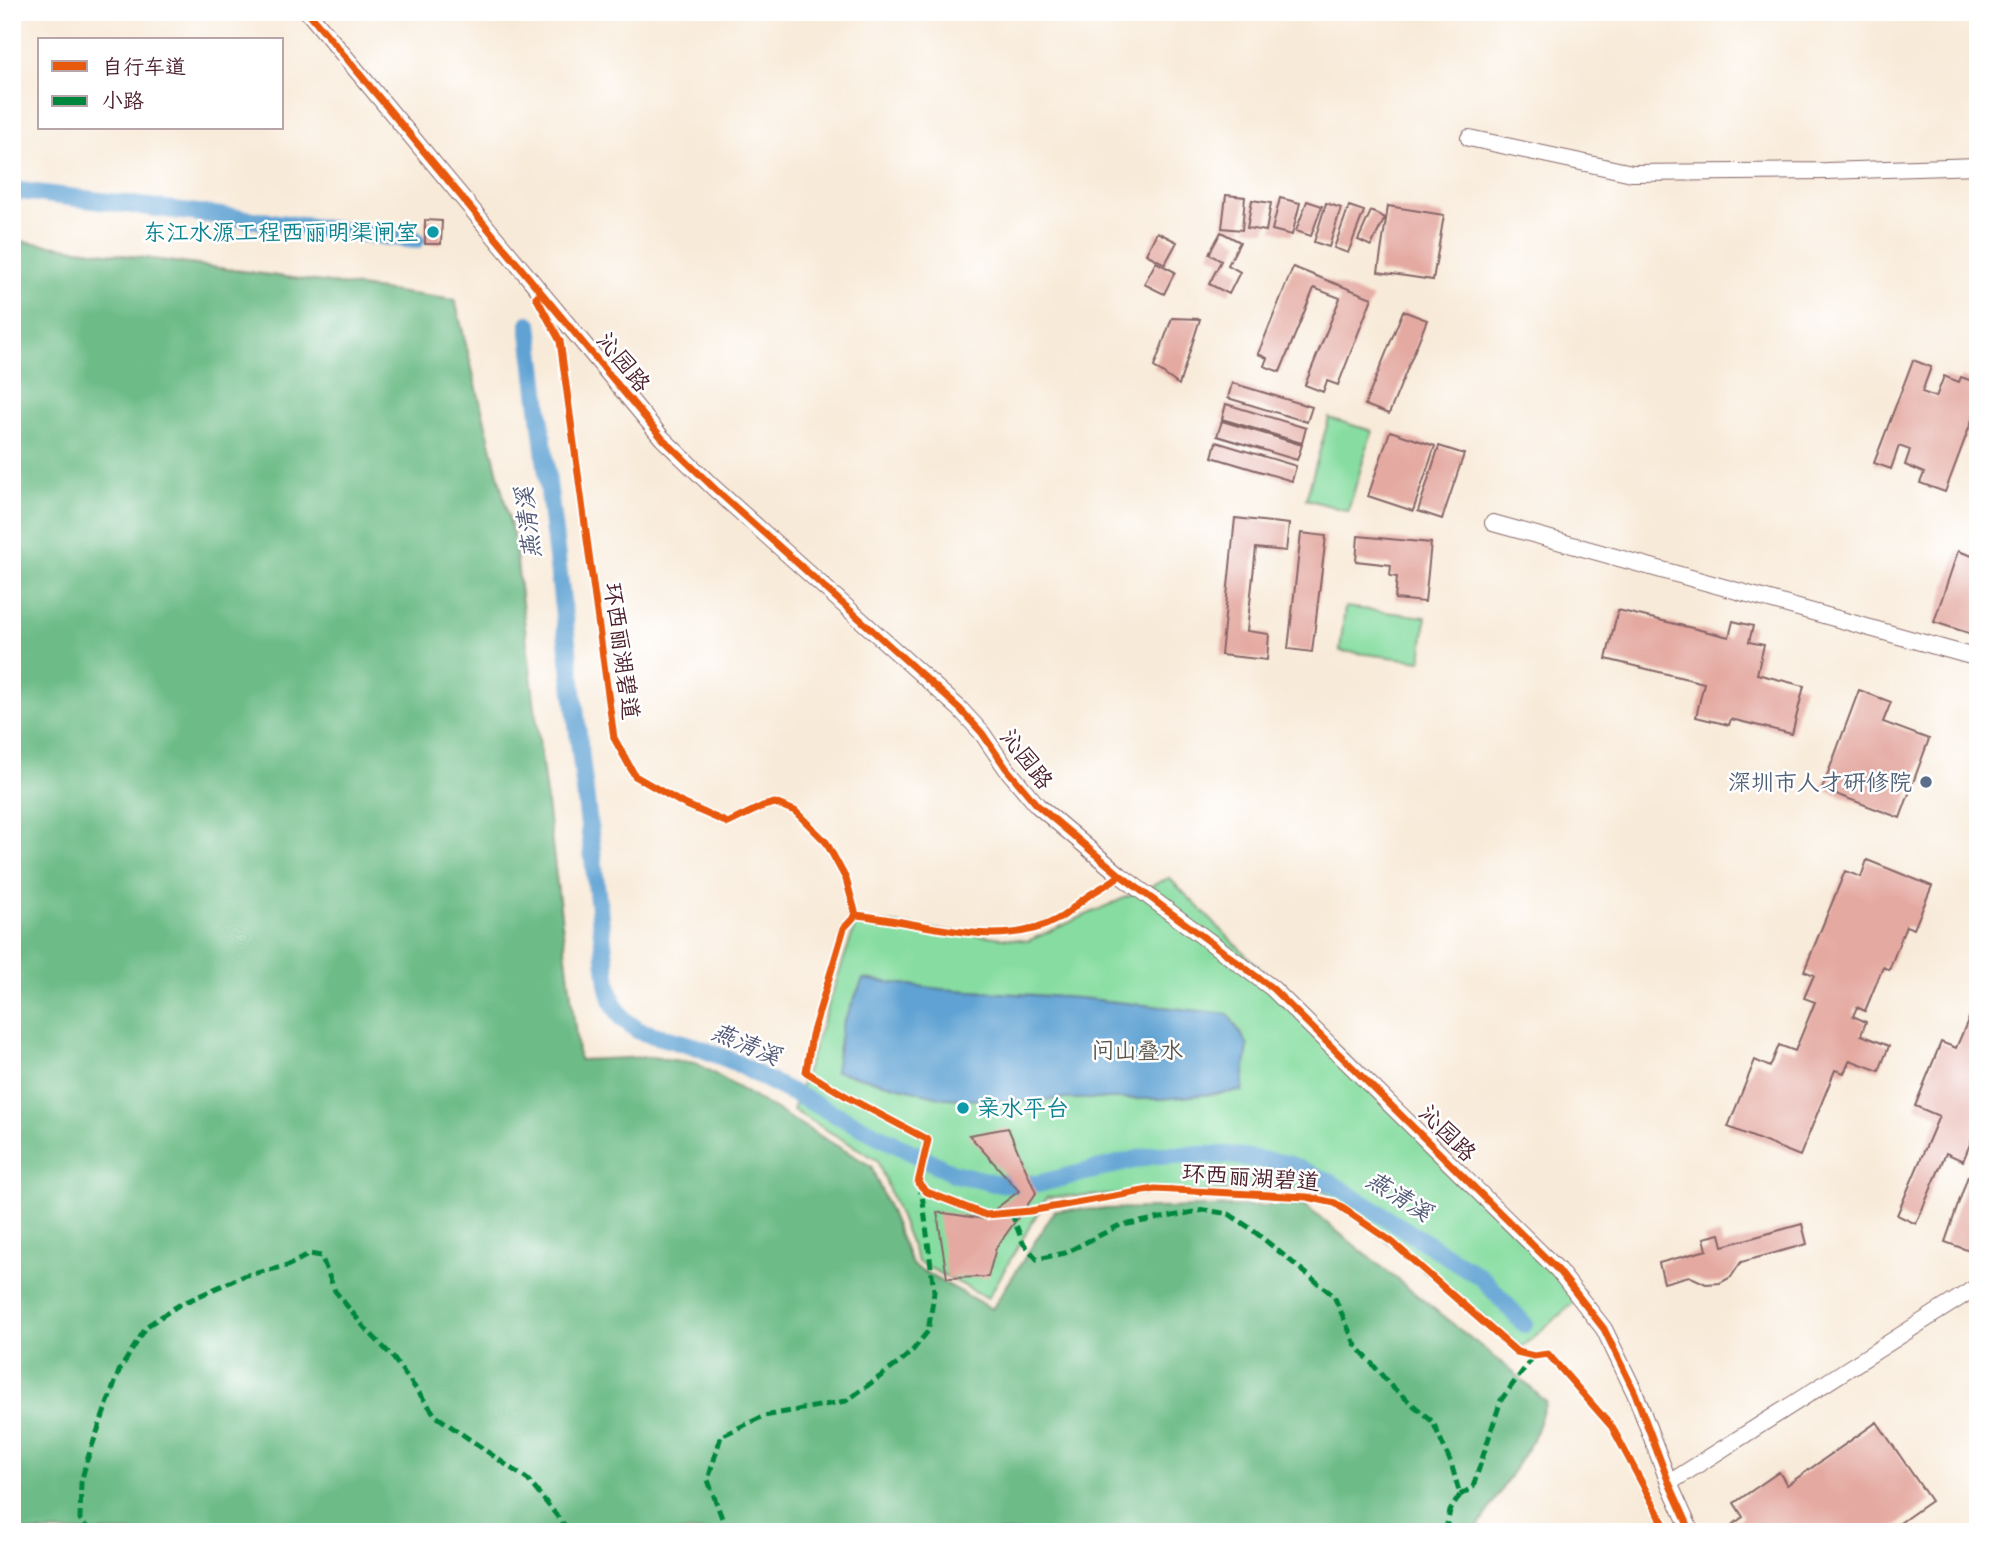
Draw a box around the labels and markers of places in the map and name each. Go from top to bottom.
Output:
place label: 东江水源工程西丽明渠闸室 [143,217,419,249]
marker: 东江水源工程西丽明渠闸室 [425,224,441,240]
place label: 深圳市人才研修院 [1728,767,1912,799]
marker: 深圳市人才研修院 [1918,774,1934,790]
place label: 亲水平台 [977,1093,1069,1125]
marker: 亲水平台 [955,1100,971,1116]

